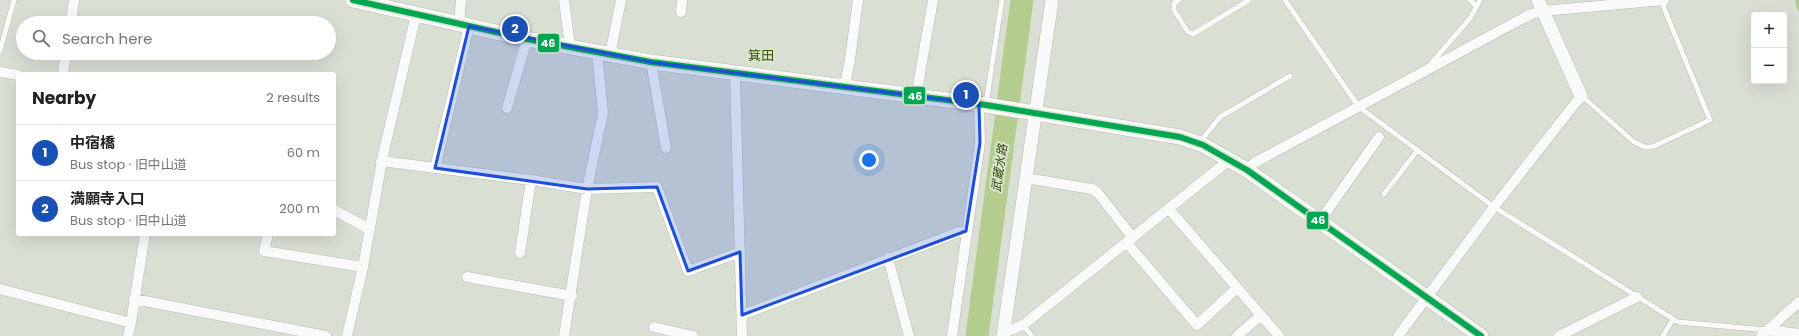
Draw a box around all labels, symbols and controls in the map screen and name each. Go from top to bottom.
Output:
map controls [1751,12,1787,84]
button: + [1751,12,1787,48]
pin: 2 [502,14,528,44]
search box [16,16,336,60]
icon: search [30,27,52,49]
text: Search here [62,28,152,49]
line badge: 46 [537,33,560,53]
text: 46 [541,35,555,51]
district label: 箕田 [748,46,774,65]
button: − [1751,48,1787,84]
pin: 1 [953,80,979,110]
text: Nearby [32,86,96,110]
line badge: 46 [903,86,926,105]
text: 2 results [266,88,320,107]
text: 46 [908,88,922,104]
text: 中宿橋 [70,132,115,153]
water label: 武蔵水路 [987,142,1011,193]
text: 1 [43,143,47,162]
text: 60 m [287,143,320,162]
your location [859,150,879,170]
text: Bus stop · 旧中山道 [70,155,187,174]
text: 満願寺入口 [70,188,145,209]
text: 2 [41,199,49,218]
text: 200 m [279,199,320,218]
text: Bus stop · 旧中山道 [70,211,187,230]
line badge: 46 [1306,211,1329,230]
text: 46 [1311,212,1325,228]

